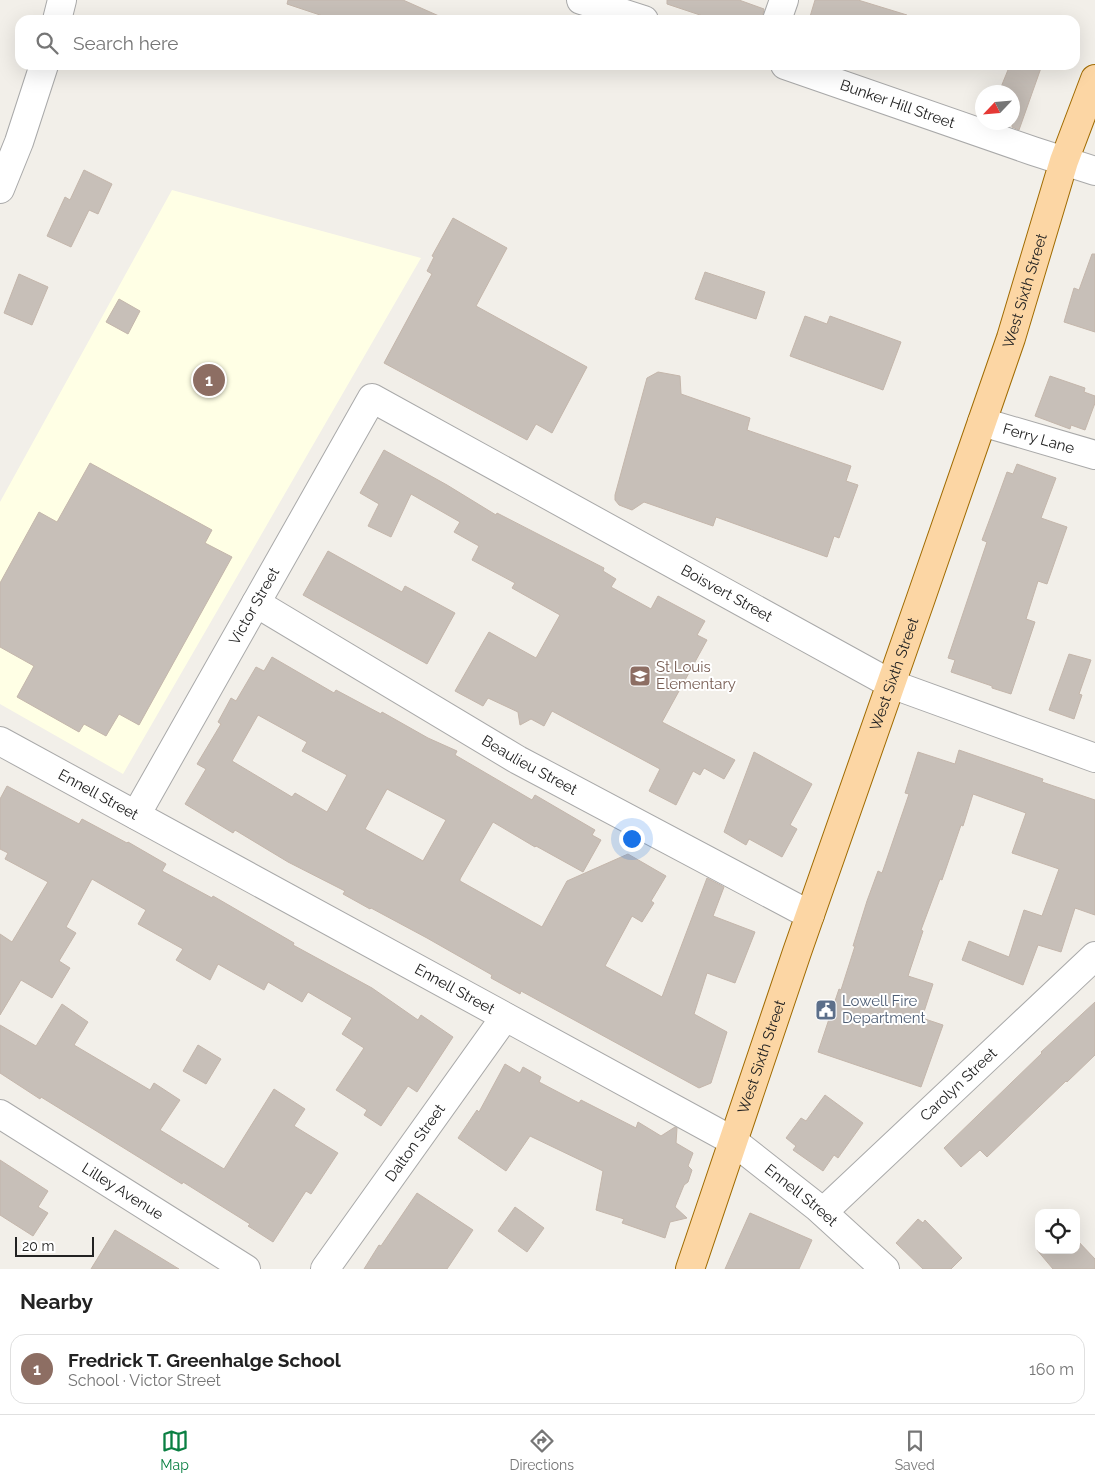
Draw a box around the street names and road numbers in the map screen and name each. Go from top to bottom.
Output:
street label: Bunker Hill Street [838,76,957,132]
street label: West Sixth Street [999,231,1051,351]
street label: Ferry Lane [1001,420,1077,458]
street label: Boisvert Street [678,561,775,626]
street label: Victor Street [225,564,283,648]
street label: West Sixth Street [866,615,922,733]
street label: Beaulieu Street [478,731,580,799]
street label: Ennell Street [55,766,142,824]
street label: Ennell Street [412,960,498,1018]
street label: West Sixth Street [734,998,789,1116]
street label: Carolyn Street [916,1044,1001,1125]
street label: Dalton Street [381,1101,449,1185]
street label: Lilley Avenue [79,1159,167,1224]
street label: Ennell Street [761,1160,841,1230]

